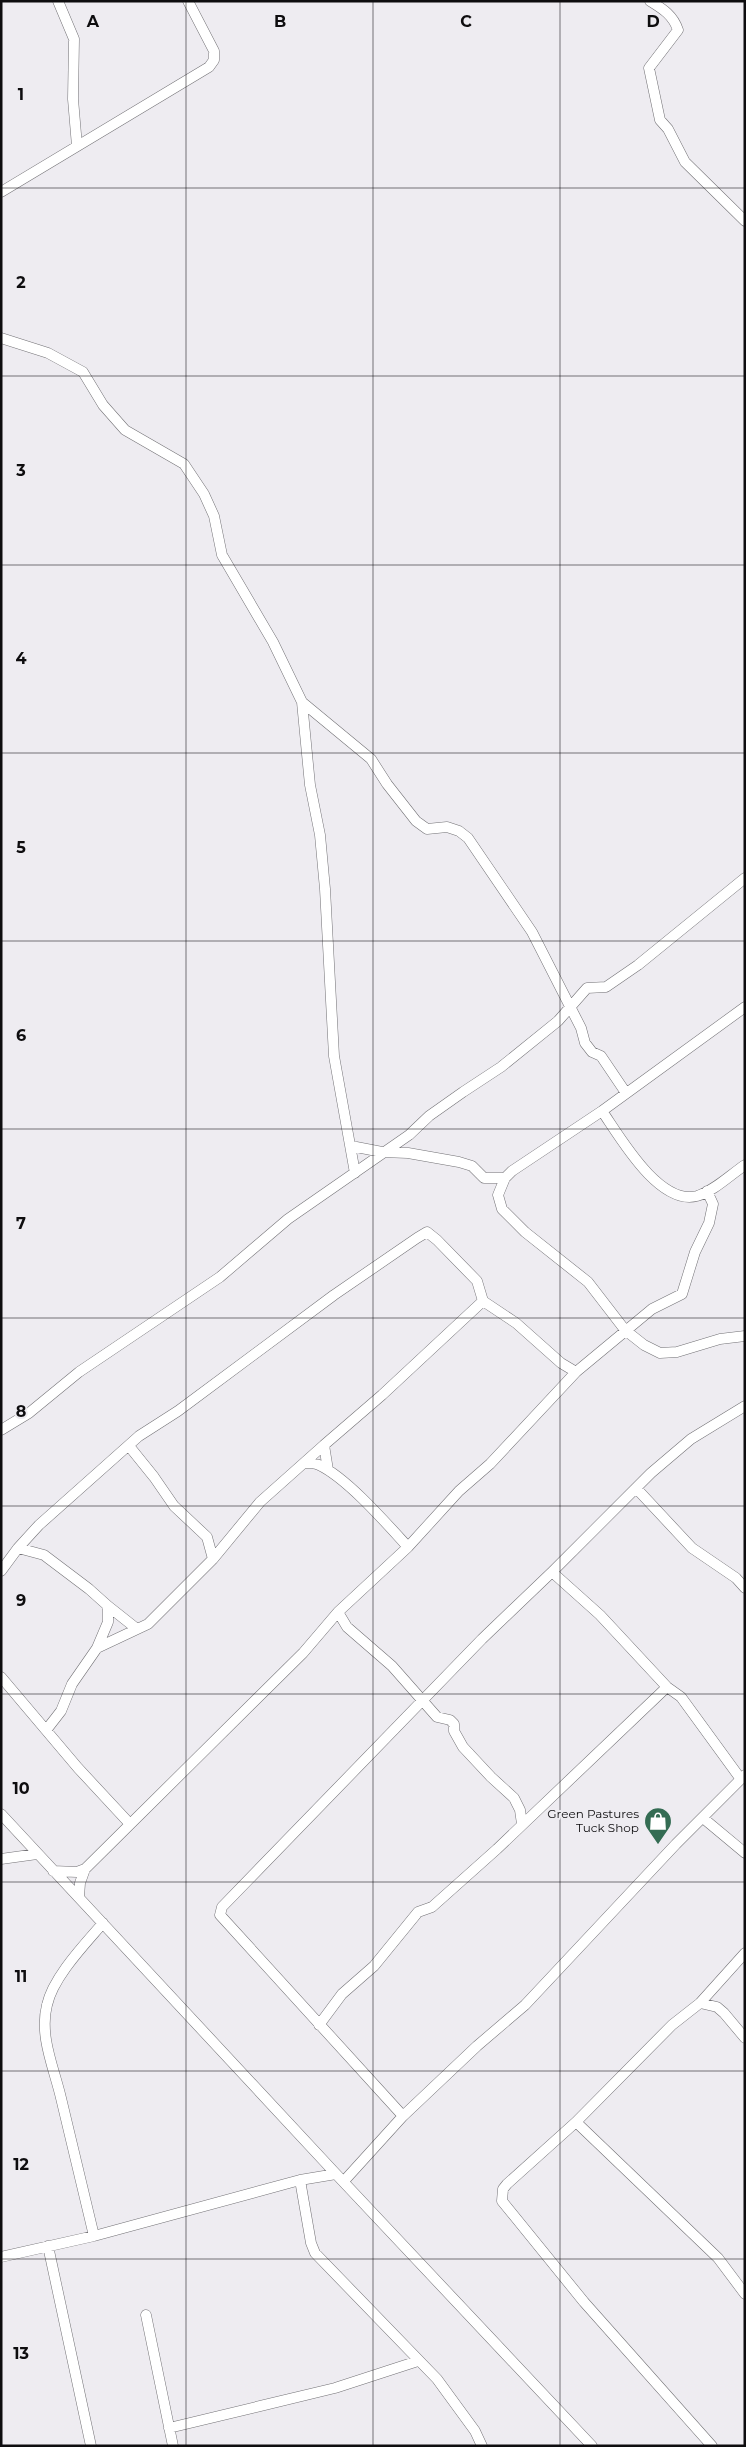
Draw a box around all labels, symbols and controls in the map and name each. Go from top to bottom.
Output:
text: A [86,12,100,31]
text: B [274,12,286,31]
text: C [460,12,472,31]
text: D [646,12,660,31]
text: 1 [18,85,24,104]
text: 2 [16,273,26,292]
text: 3 [15,461,26,480]
text: 4 [15,649,27,668]
text: 5 [16,838,26,857]
text: 6 [16,1026,26,1045]
text: 7 [16,1214,26,1233]
text: 8 [16,1402,26,1421]
text: 9 [16,1591,26,1610]
text: 10 [12,1779,30,1798]
place label: Green Pastures Tuck Shop [547,1806,639,1835]
shop icon: Green Pastures Tuck Shop [643,1806,673,1845]
text: 11 [15,1967,27,1986]
text: 12 [13,2155,29,2174]
text: 13 [13,2344,29,2363]

